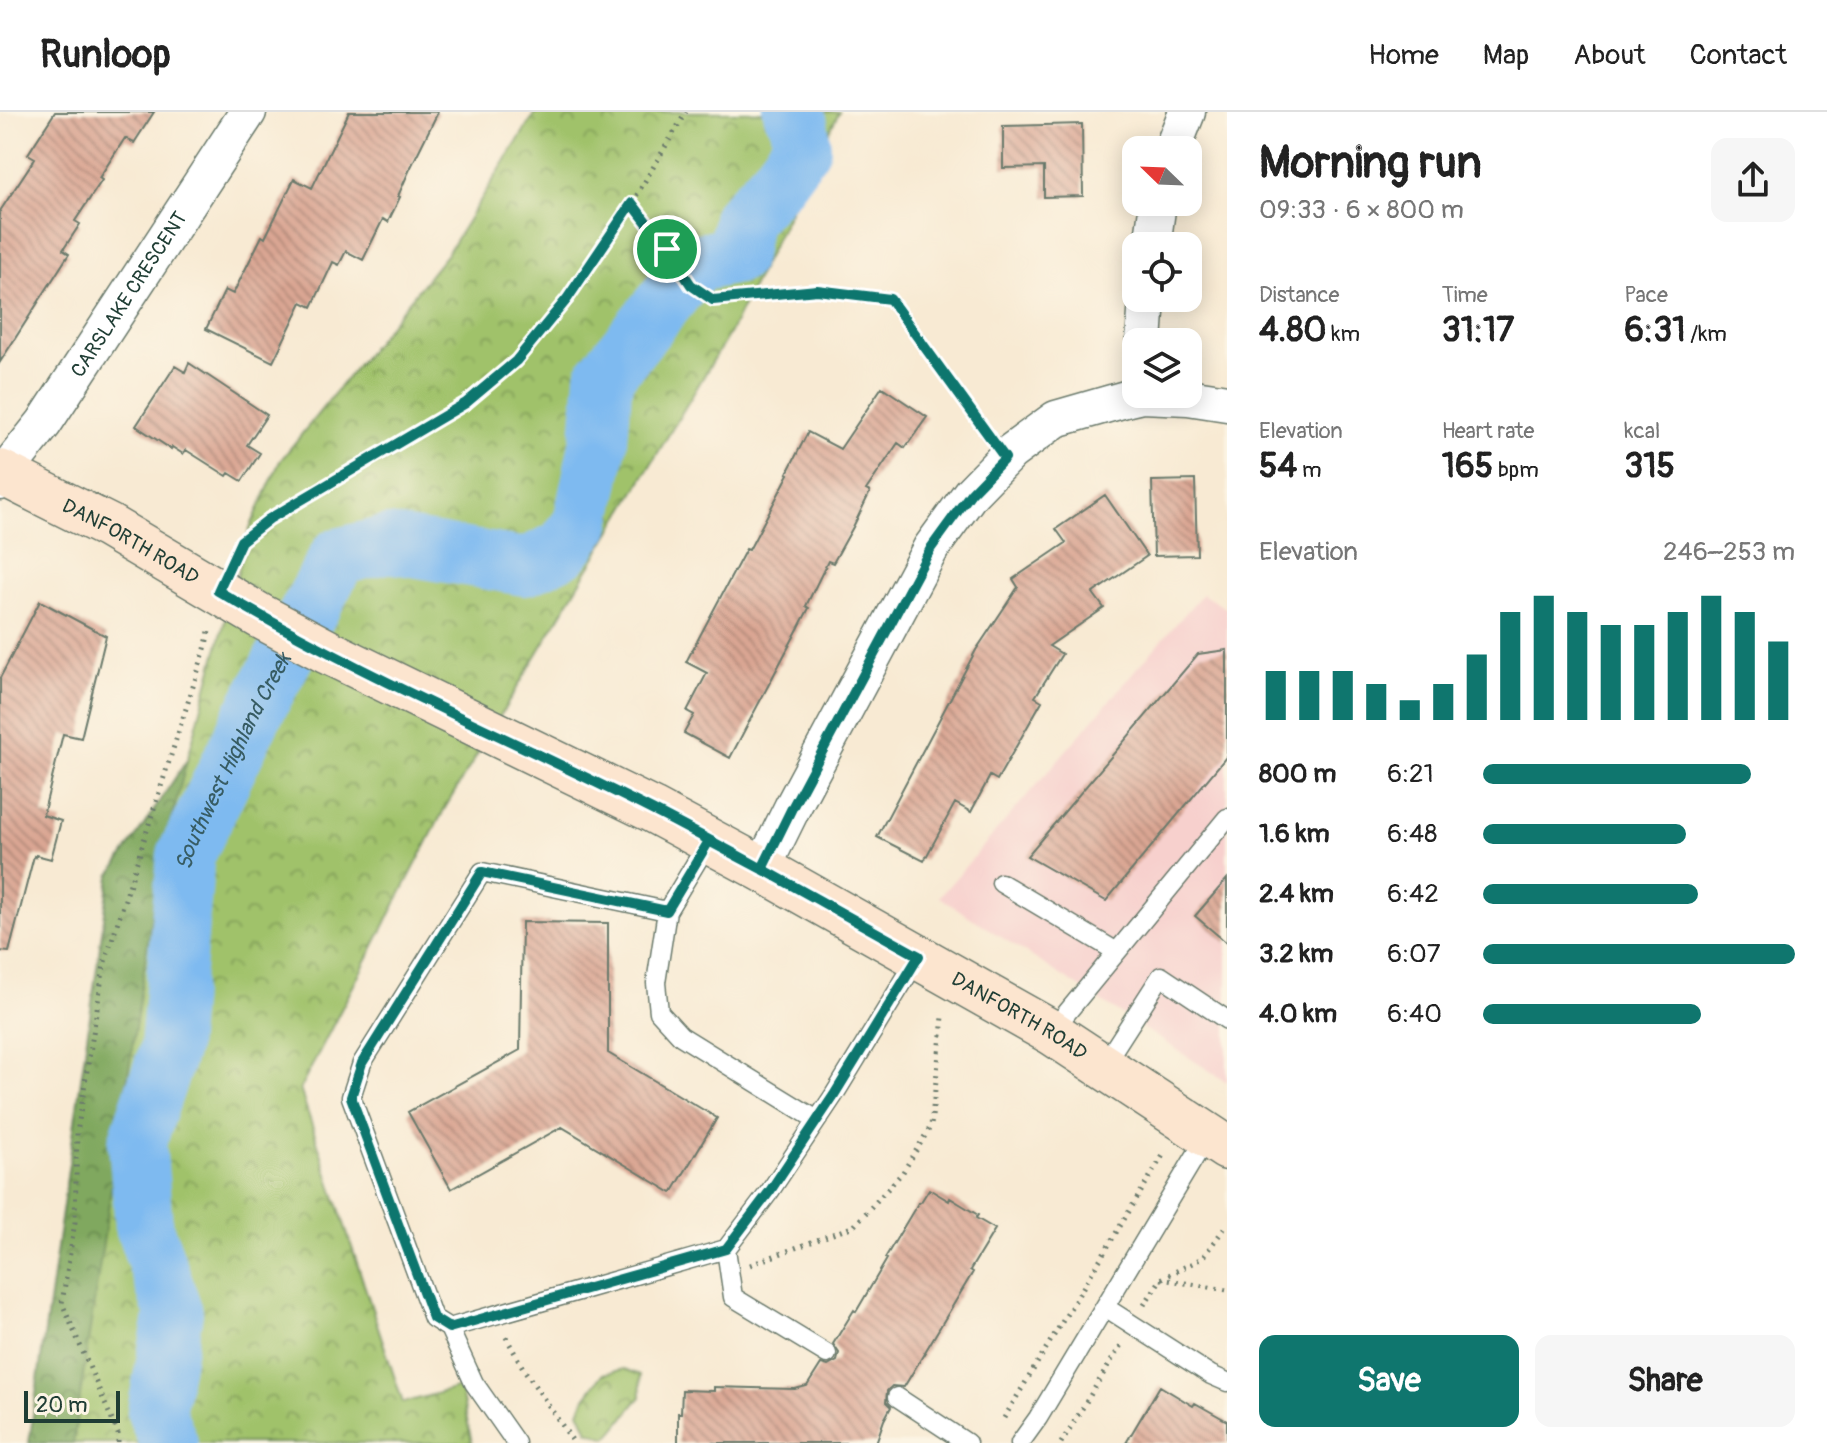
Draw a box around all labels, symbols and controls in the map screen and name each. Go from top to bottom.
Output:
text: Runloop [40,31,171,79]
text: Home [1368,38,1439,73]
text: Map [1483,38,1529,73]
text: About [1573,38,1646,73]
text: Contact [1690,38,1787,73]
north arrow [1122,136,1202,216]
map controls [1122,136,1202,408]
text: Morning run [1259,136,1482,191]
button: share [1711,138,1795,222]
text: 09:33 · 6 × 800 m [1259,194,1464,226]
street label: CARSLAKE CRESCENT [65,206,192,382]
pin [633,215,701,283]
icon: arrive [645,227,689,271]
button: locate [1122,232,1202,312]
text: Distance [1259,281,1339,309]
text: Time [1442,281,1488,309]
text: Pace [1624,281,1668,309]
text: 4.80 [1259,309,1327,352]
text: 31:17 [1442,309,1514,352]
text: 6:31 [1624,309,1685,352]
text: km [1327,320,1360,348]
text: /km [1685,320,1727,348]
button: layers [1122,328,1202,408]
text: Elevation [1259,417,1343,445]
text: Heart rate [1442,417,1534,445]
text: kcal [1624,417,1660,445]
text: 54 [1259,445,1297,488]
text: 165 [1442,445,1493,488]
text: 315 [1624,445,1675,488]
text: m [1297,456,1321,484]
text: bpm [1493,456,1539,484]
street label: DANFORTH ROAD [58,493,204,590]
text: Elevation [1259,536,1358,568]
text: 246–253 m [1663,536,1795,568]
water label: Southwest Highland Creek [171,647,299,871]
text: 800 m [1259,758,1336,790]
text: 6:21 [1387,758,1434,790]
text: 1.6 km [1259,818,1330,850]
text: 6:48 [1387,818,1437,850]
text: 2.4 km [1259,878,1334,910]
text: 6:42 [1387,878,1439,910]
text: 3.2 km [1259,938,1333,970]
text: 6:07 [1387,938,1441,970]
street label: DANFORTH ROAD [947,966,1092,1065]
text: 4.0 km [1259,998,1337,1030]
text: 6:40 [1387,998,1442,1030]
button: Save [1259,1335,1519,1427]
button: Share [1535,1335,1795,1427]
scale bar [24,1387,120,1423]
text: 20 m [36,1391,88,1419]

